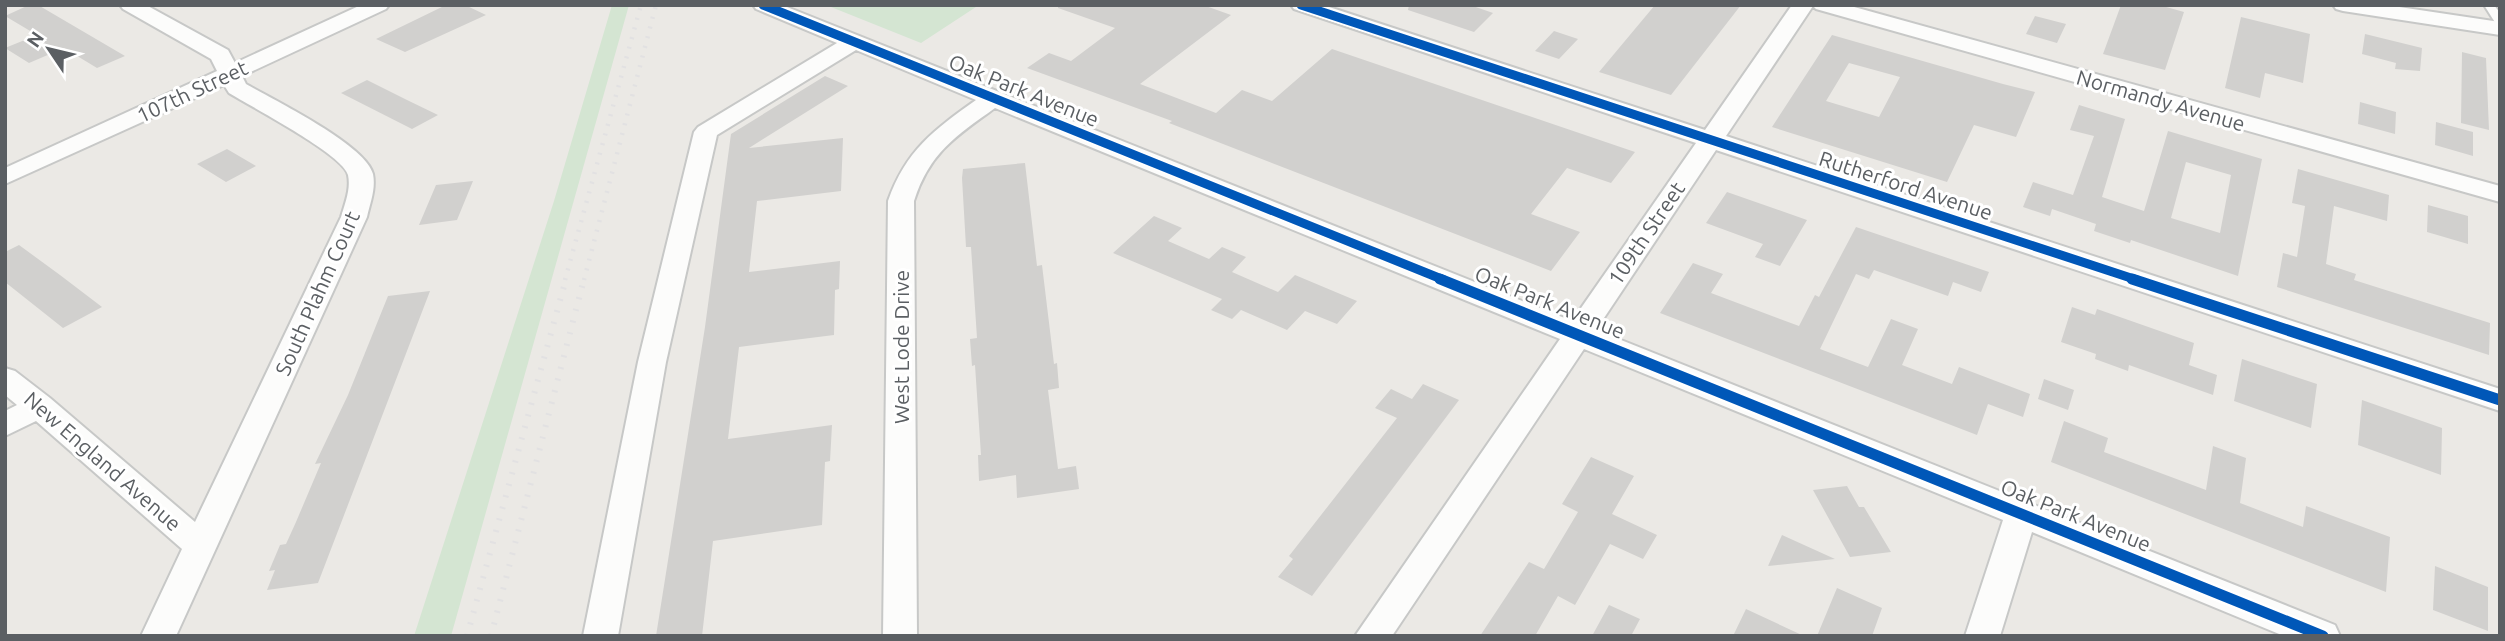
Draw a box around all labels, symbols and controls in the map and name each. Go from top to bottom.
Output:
north arrow [14,14,84,84]
text: N [22,27,48,51]
street label: Oak Park Avenue [945,49,1103,131]
street label: 107th Street [133,55,251,127]
street label: Normandy Avenue [2074,64,2248,136]
street label: Rutherford Avenue [1816,146,1996,224]
street label: 109th Street [1603,177,1689,289]
street label: South Plahm Court [270,207,364,379]
street label: Oak Park Avenue [1471,261,1629,343]
street label: West Lode Drive [889,270,913,424]
street label: New England Avenue [20,386,186,536]
street label: Oak Park Avenue [1997,474,2155,556]

